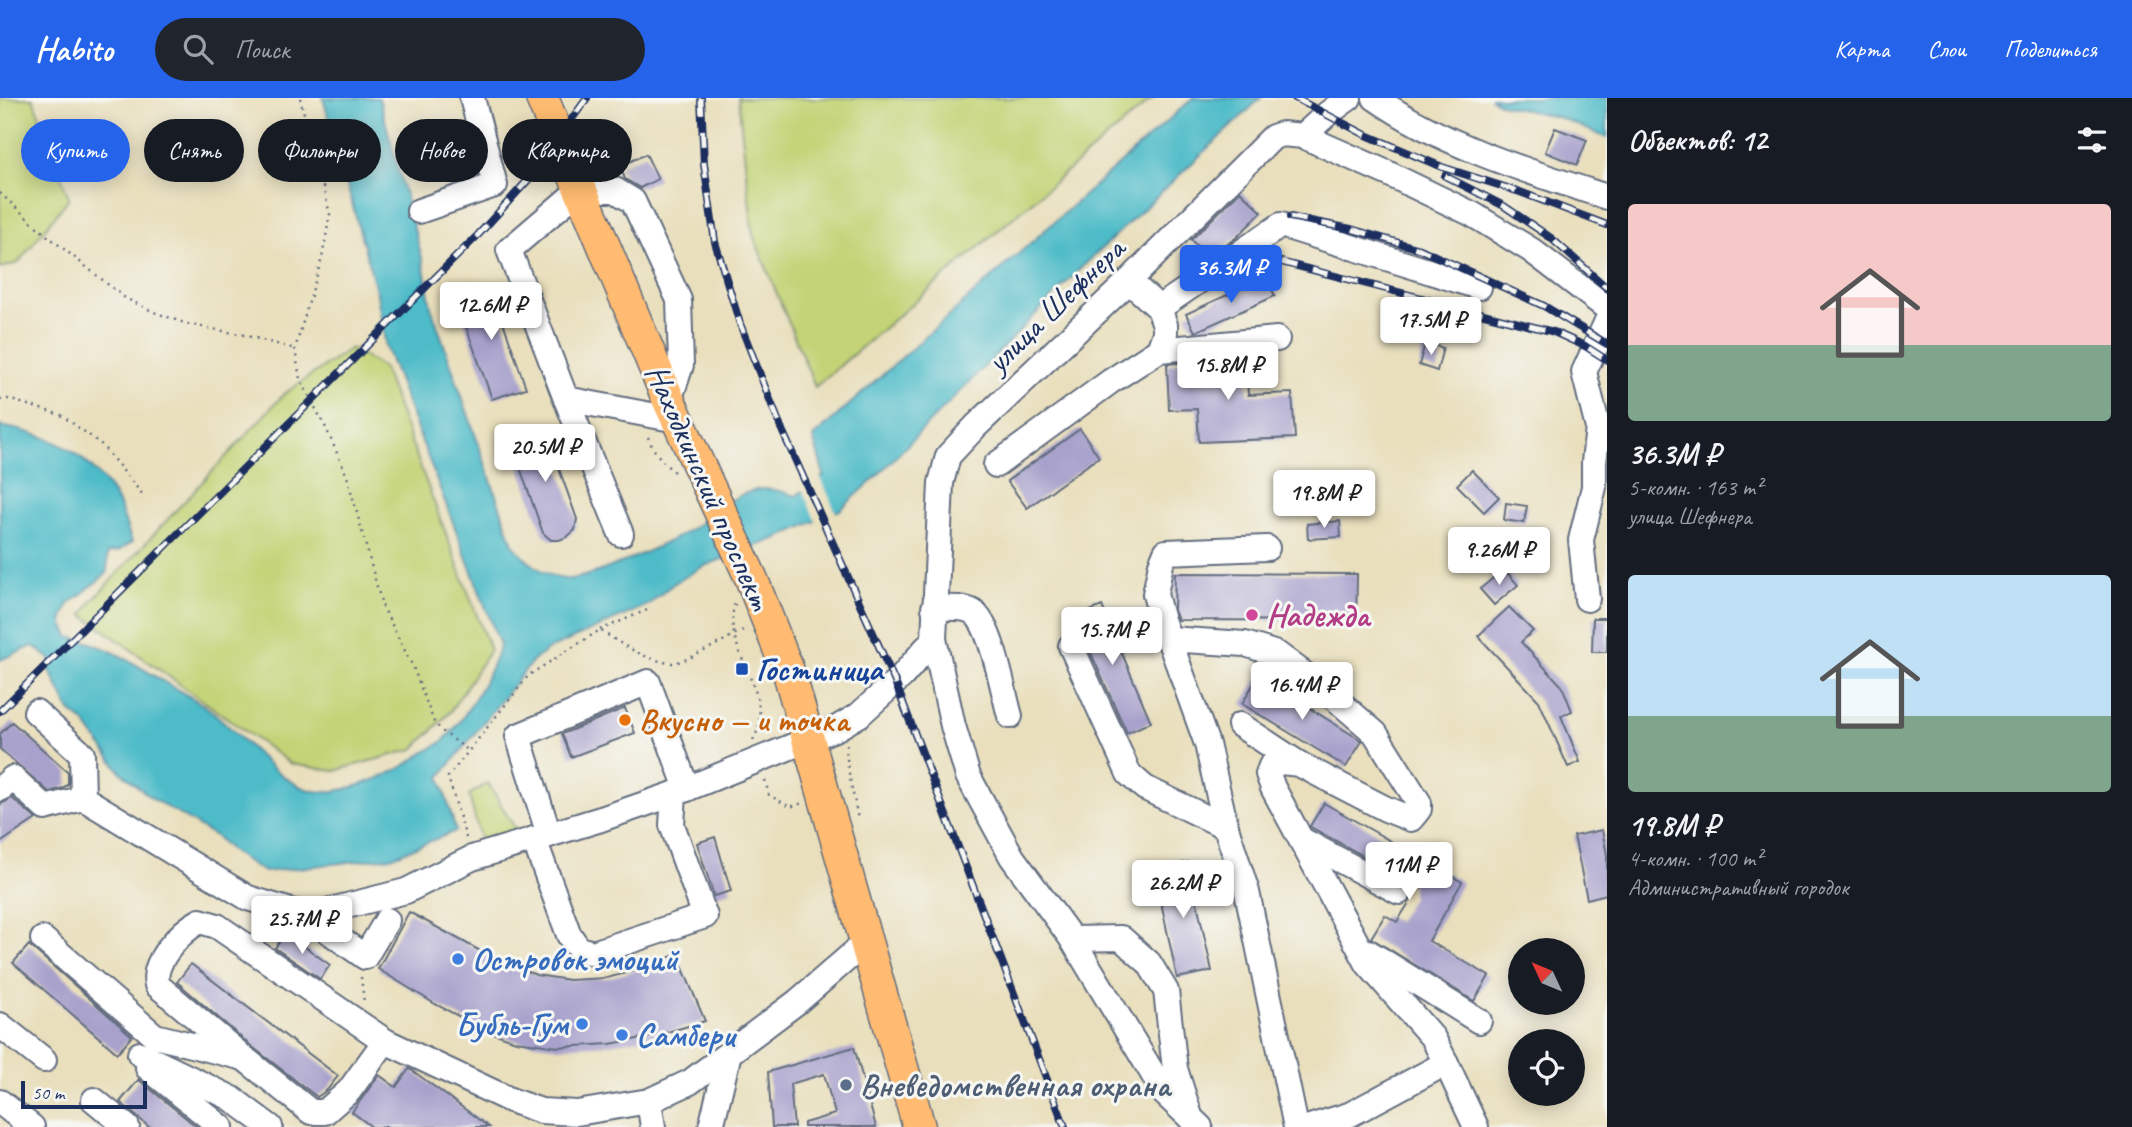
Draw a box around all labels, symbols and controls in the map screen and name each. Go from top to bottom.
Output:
search box [155,18,645,81]
text: Habito [35,28,113,70]
icon: search [179,30,217,68]
text: Поиск [235,33,290,66]
text: Карта [1835,34,1889,64]
text: Слои [1927,34,1966,64]
text: Поделиться [2004,34,2097,64]
chip: Купить [21,119,130,182]
chip: Снять [144,119,244,182]
chip: Фильтры [258,119,381,182]
chip: Новое [395,119,488,182]
chip: Квартира [502,119,632,182]
text: Объектов: 12 [1628,121,1767,159]
icon: filters [2073,121,2111,159]
street label: улица Шефнера [975,227,1135,383]
pin: 36.3M ₽ [1166,246,1296,305]
icon: home [1807,250,1933,376]
text: 36.3M ₽ [1196,253,1266,282]
pin: 12.6M ₽ [426,282,556,342]
text: 12.6M ₽ [456,290,526,319]
pin: 17.5M ₽ [1366,298,1496,357]
text: 17.5M ₽ [1396,305,1466,334]
pin: 15.8M ₽ [1163,342,1293,402]
text: 15.8M ₽ [1193,350,1263,379]
street label: Находкинский проспект [636,357,783,618]
pin: 20.5M ₽ [480,424,610,484]
text: 20.5M ₽ [510,432,580,461]
text: 36.3M ₽ [1628,435,1720,473]
pin: 19.8M ₽ [1259,470,1389,530]
text: 5-комн. · 163 m² [1628,473,1762,502]
text: 19.8M ₽ [1289,478,1359,507]
text: улица Шефнера [1628,502,1752,531]
pin: 9.26M ₽ [1434,528,1564,587]
text: 9.26M ₽ [1464,535,1534,564]
place label: Надежда [1266,594,1372,636]
marker: Надежда [1244,607,1260,623]
pin: 15.7M ₽ [1047,608,1177,667]
text: 15.7M ₽ [1077,615,1147,644]
icon: home [1807,621,1933,747]
place label: Гостиница [756,648,885,690]
marker: Гостиница [734,661,750,677]
pin: 16.4M ₽ [1237,662,1367,722]
text: 16.4M ₽ [1267,670,1337,699]
place label: Вкусно — и точка [639,699,851,741]
marker: Вкусно — и точка [617,712,633,728]
text: 19.8M ₽ [1628,806,1719,844]
pin: 11M ₽ [1360,842,1458,902]
text: 4-комн. · 100 m² [1628,844,1762,873]
text: 11M ₽ [1382,850,1436,879]
pin: 26.2M ₽ [1118,860,1248,920]
text: 26.2M ₽ [1148,868,1218,897]
text: Административный городок [1628,873,1848,902]
pin: 25.7M ₽ [237,896,367,956]
text: 25.7M ₽ [267,904,337,933]
place label: Островок эмоций [472,938,680,980]
north arrow [1508,938,1586,1015]
map controls [1508,938,1585,1106]
marker: Островок эмоций [450,951,466,967]
place label: Бубль-Гум [455,1003,570,1045]
place label: Самбери [636,1014,738,1056]
marker: Бубль-Гум [574,1016,590,1032]
marker: Самбери [614,1027,630,1043]
button: locate [1508,1029,1585,1106]
place label: Вневедомственная охрана [860,1064,1173,1106]
marker: Вневедомственная охрана [838,1077,854,1093]
scale bar [21,1078,147,1110]
text: 50 m [32,1081,64,1105]

